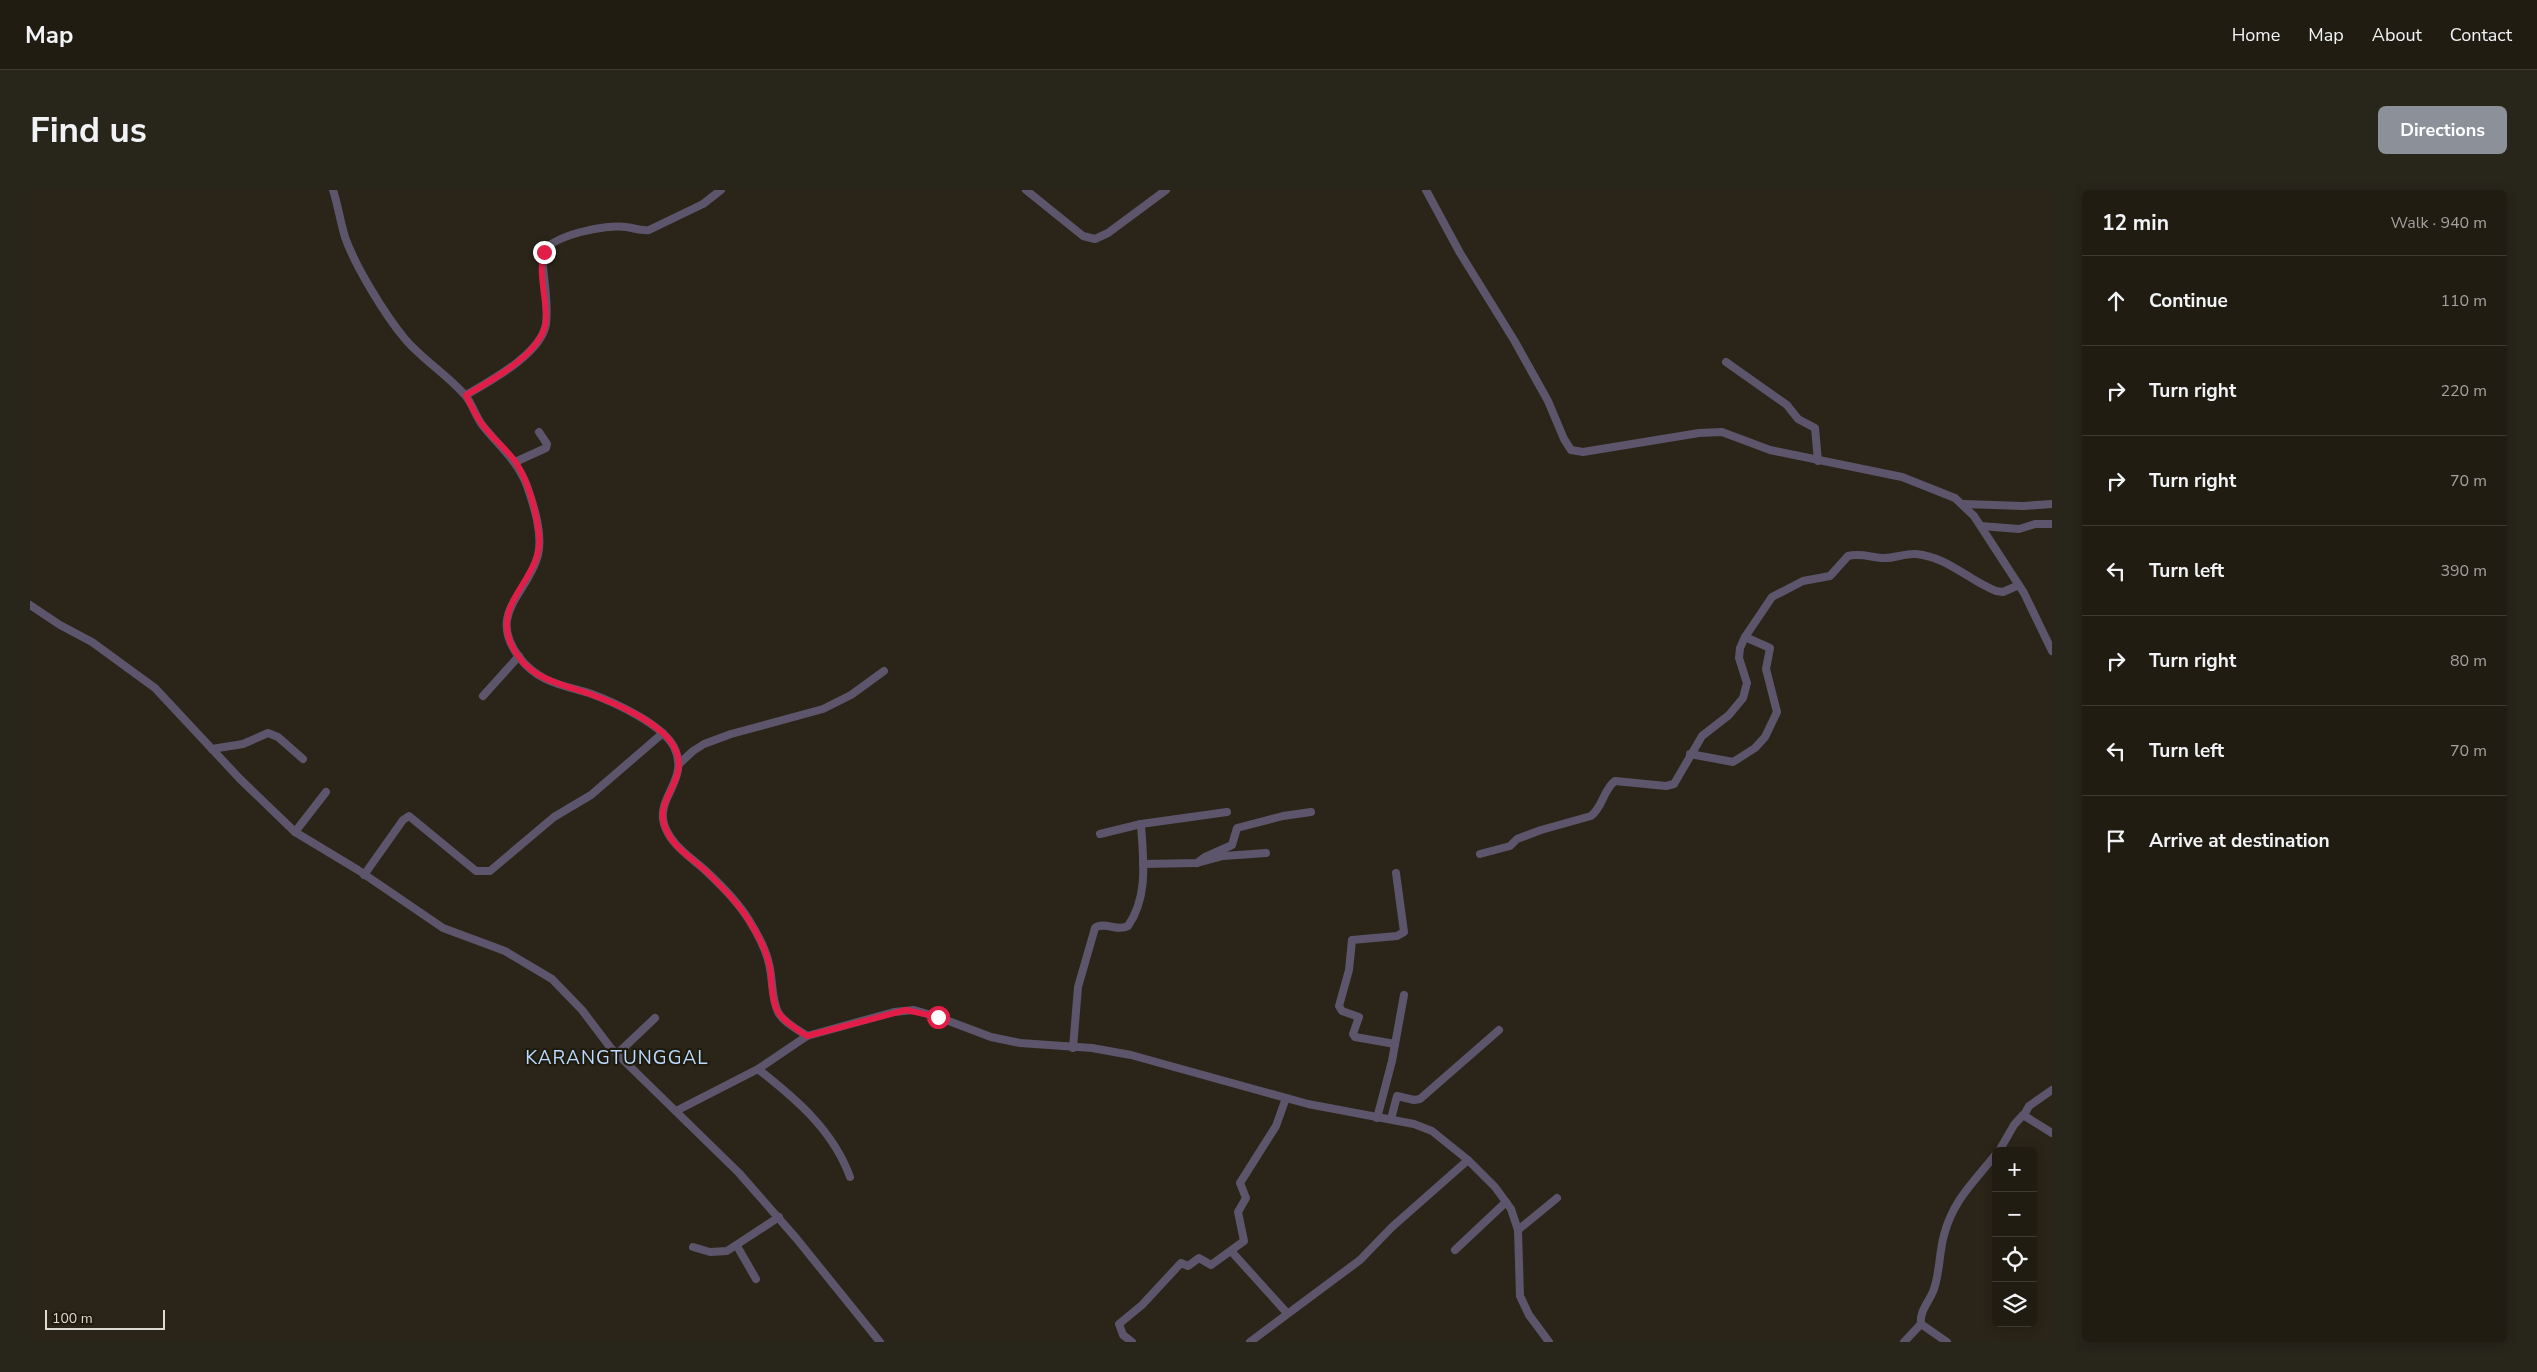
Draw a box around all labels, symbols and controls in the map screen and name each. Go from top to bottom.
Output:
text: Map [25,19,73,51]
text: Home [2232,23,2280,47]
text: Map [2308,23,2344,47]
text: About [2372,23,2422,47]
text: Contact [2450,23,2512,47]
button: Directions [2378,106,2507,154]
text: Find us [30,107,147,154]
text: 12 min [2102,209,2169,237]
text: Walk · 940 m [2391,212,2487,234]
route end [533,241,556,264]
icon: ahead [2102,287,2130,315]
text: Continue [2149,288,2228,314]
text: 110 m [2440,290,2487,312]
icon: right [2102,377,2130,405]
text: Turn right [2149,378,2236,404]
text: 220 m [2440,380,2487,402]
icon: right [2102,467,2130,495]
text: Turn right [2149,468,2236,494]
text: 70 m [2450,470,2487,492]
icon: left [2102,557,2130,585]
text: Turn left [2149,558,2224,584]
text: 390 m [2440,560,2487,582]
icon: right [2102,647,2130,675]
text: Turn right [2149,648,2236,674]
text: 80 m [2450,650,2487,672]
icon: left [2102,737,2130,765]
text: Turn left [2149,738,2224,764]
text: 70 m [2450,740,2487,762]
icon: arrive [2102,827,2130,855]
text: Arrive at destination [2149,828,2330,854]
route start [927,1006,950,1029]
district label: KARANGTUNGGAL [525,1045,709,1071]
map controls [1992,1147,2037,1327]
button: + [1992,1147,2037,1192]
button: − [1992,1192,2037,1237]
button: locate [1992,1237,2037,1282]
button: layers [1992,1282,2037,1327]
scale bar [45,1307,165,1330]
text: 100 m [52,1309,93,1328]

